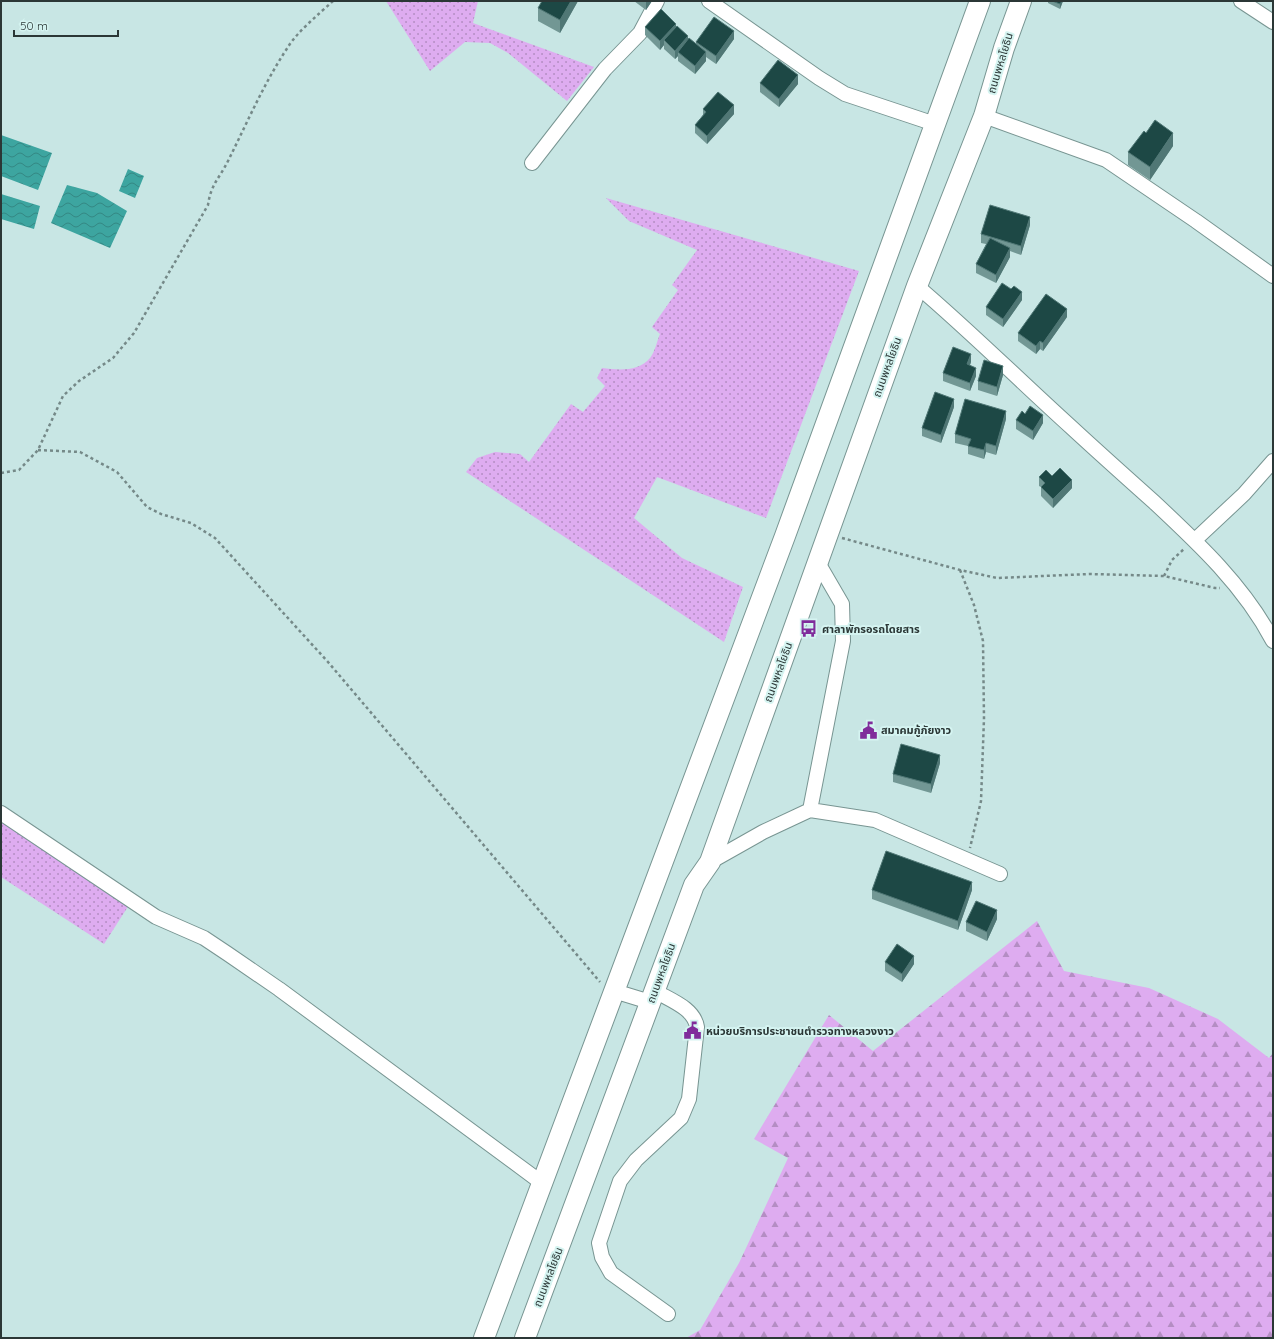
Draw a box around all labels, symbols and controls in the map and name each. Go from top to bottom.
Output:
scale bar [14,12,118,38]
text: 50 m [20,18,48,33]
street label: ถนนพหลโยธิน [984,31,1016,95]
street label: ถนนพหลโยธิน [870,335,904,399]
bus stop icon: ศาลาพักรอรถโดยสาร [799,619,819,639]
place label: ศาลาพักรอรถโดยสาร [822,622,920,636]
street label: ถนนพหลโยธิน [761,640,795,704]
public building icon: สมาคมกู้ภัยงาว [858,720,878,740]
place label: สมาคมกู้ภัยงาว [881,723,952,737]
street label: ถนนพหลโยธิน [644,941,678,1005]
public building icon: หน่วยบริการประชาชนตำรวจทางหลวงงาว [683,1021,703,1041]
place label: หน่วยบริการประชาชนตำรวจทางหลวงงาว [706,1024,894,1038]
street label: ถนนพหลโยธิน [530,1245,566,1309]

